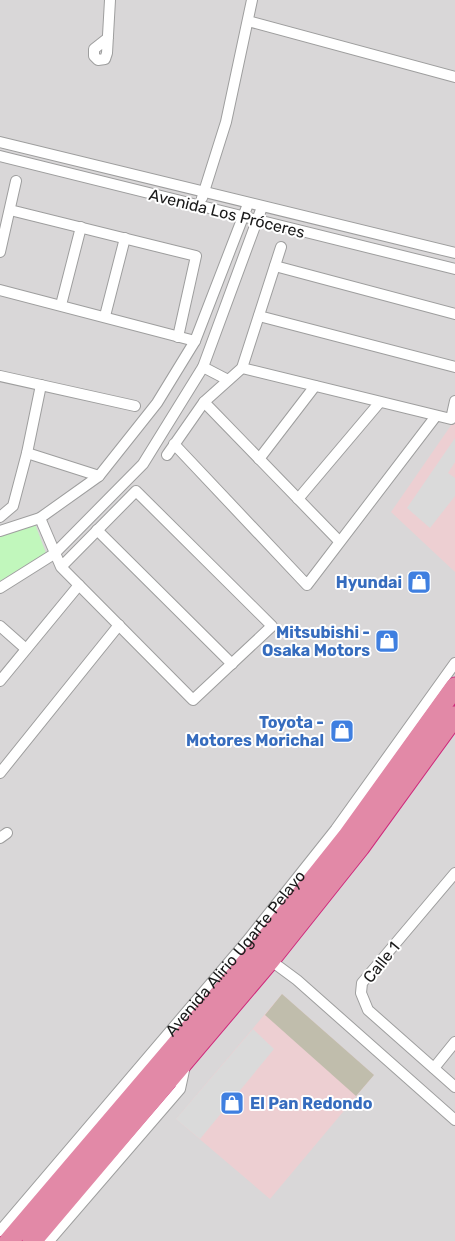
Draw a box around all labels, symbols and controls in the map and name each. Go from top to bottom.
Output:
street label: Avenida Los Próceres [147,185,307,242]
shop icon: Hyundai [406,569,432,595]
place label: Hyundai [336,573,402,592]
place label: Mitsubishi - Osaka Motors [262,623,370,660]
shop icon: Mitsubishi - Osaka Motors [374,628,400,654]
place label: Toyota - Motores Morichal [186,713,324,750]
shop icon: Toyota - Motores Morichal [329,718,355,744]
street label: Avenida Alirio Ugarte Pelayo [161,867,309,1040]
street label: Calle 1 [359,938,404,987]
shop icon: El Pan Redondo [219,1090,245,1116]
place label: El Pan Redondo [250,1094,373,1113]

